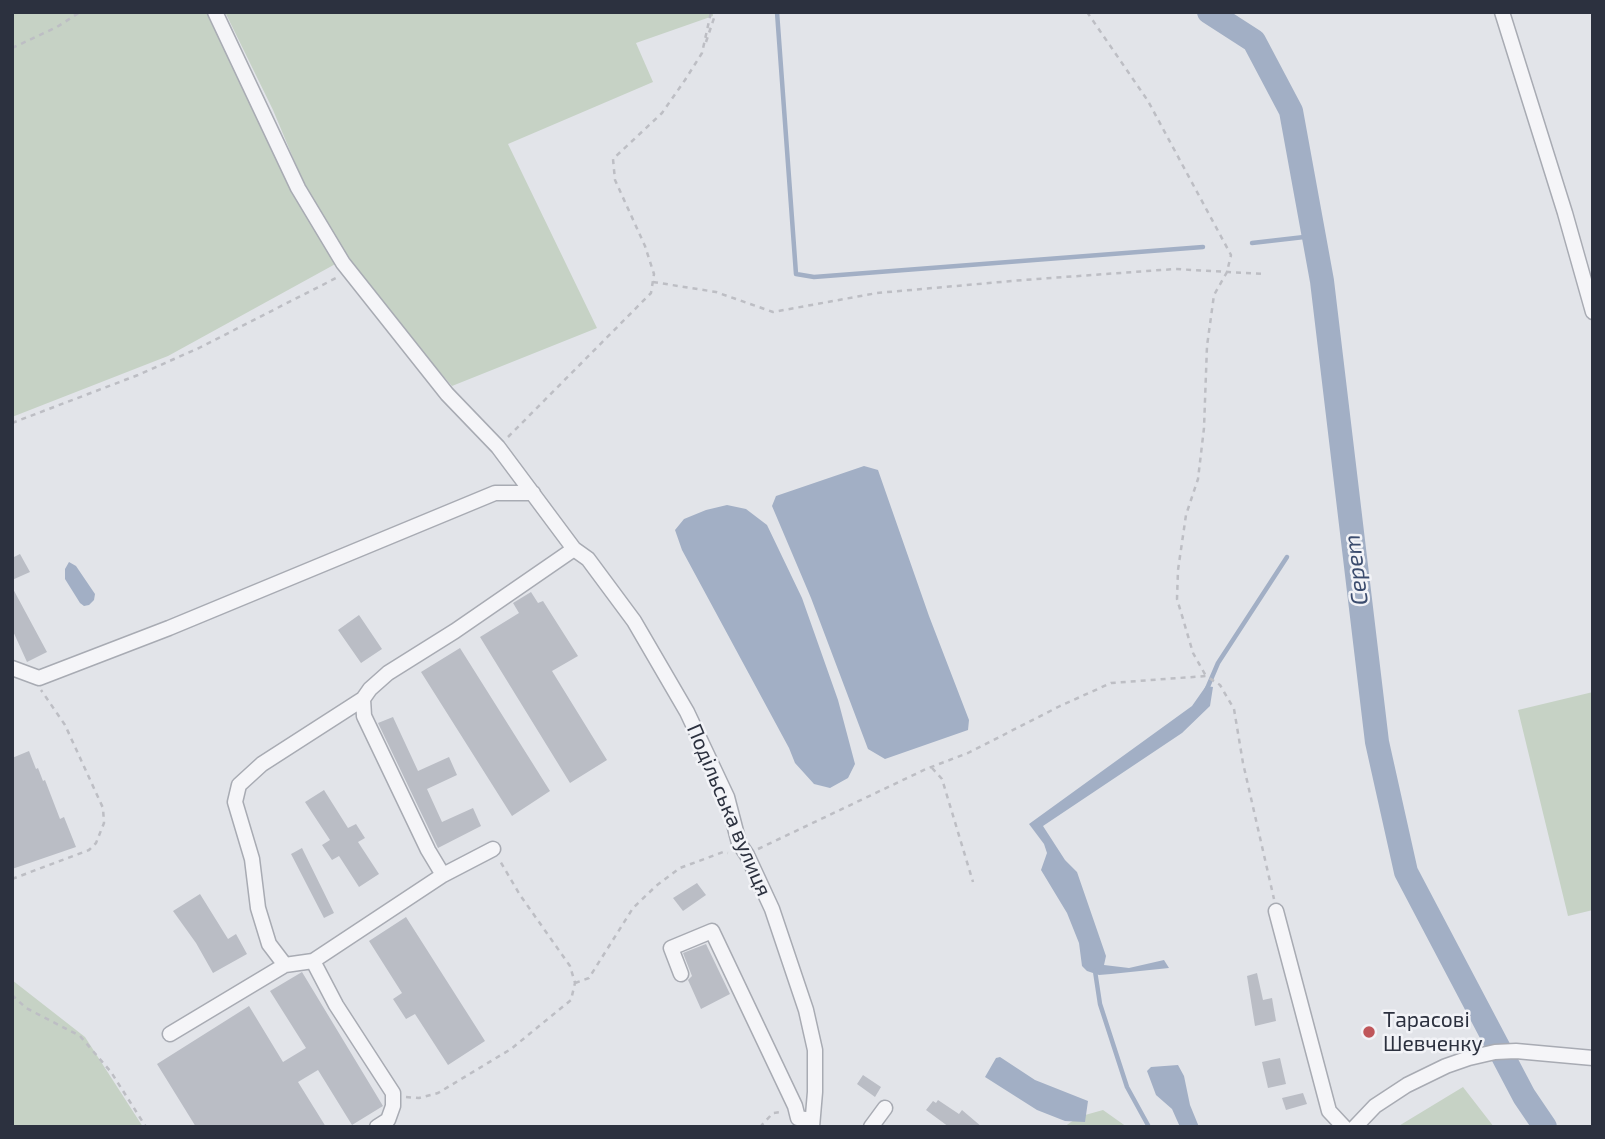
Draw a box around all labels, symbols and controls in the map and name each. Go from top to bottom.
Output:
water label: Серет [1338,533,1374,607]
street label: Подільська вулиця [681,720,777,900]
place label: Тарасові Шевченку [1383,1007,1483,1057]
marker: Тарасові Шевченку [1361,1024,1377,1040]

